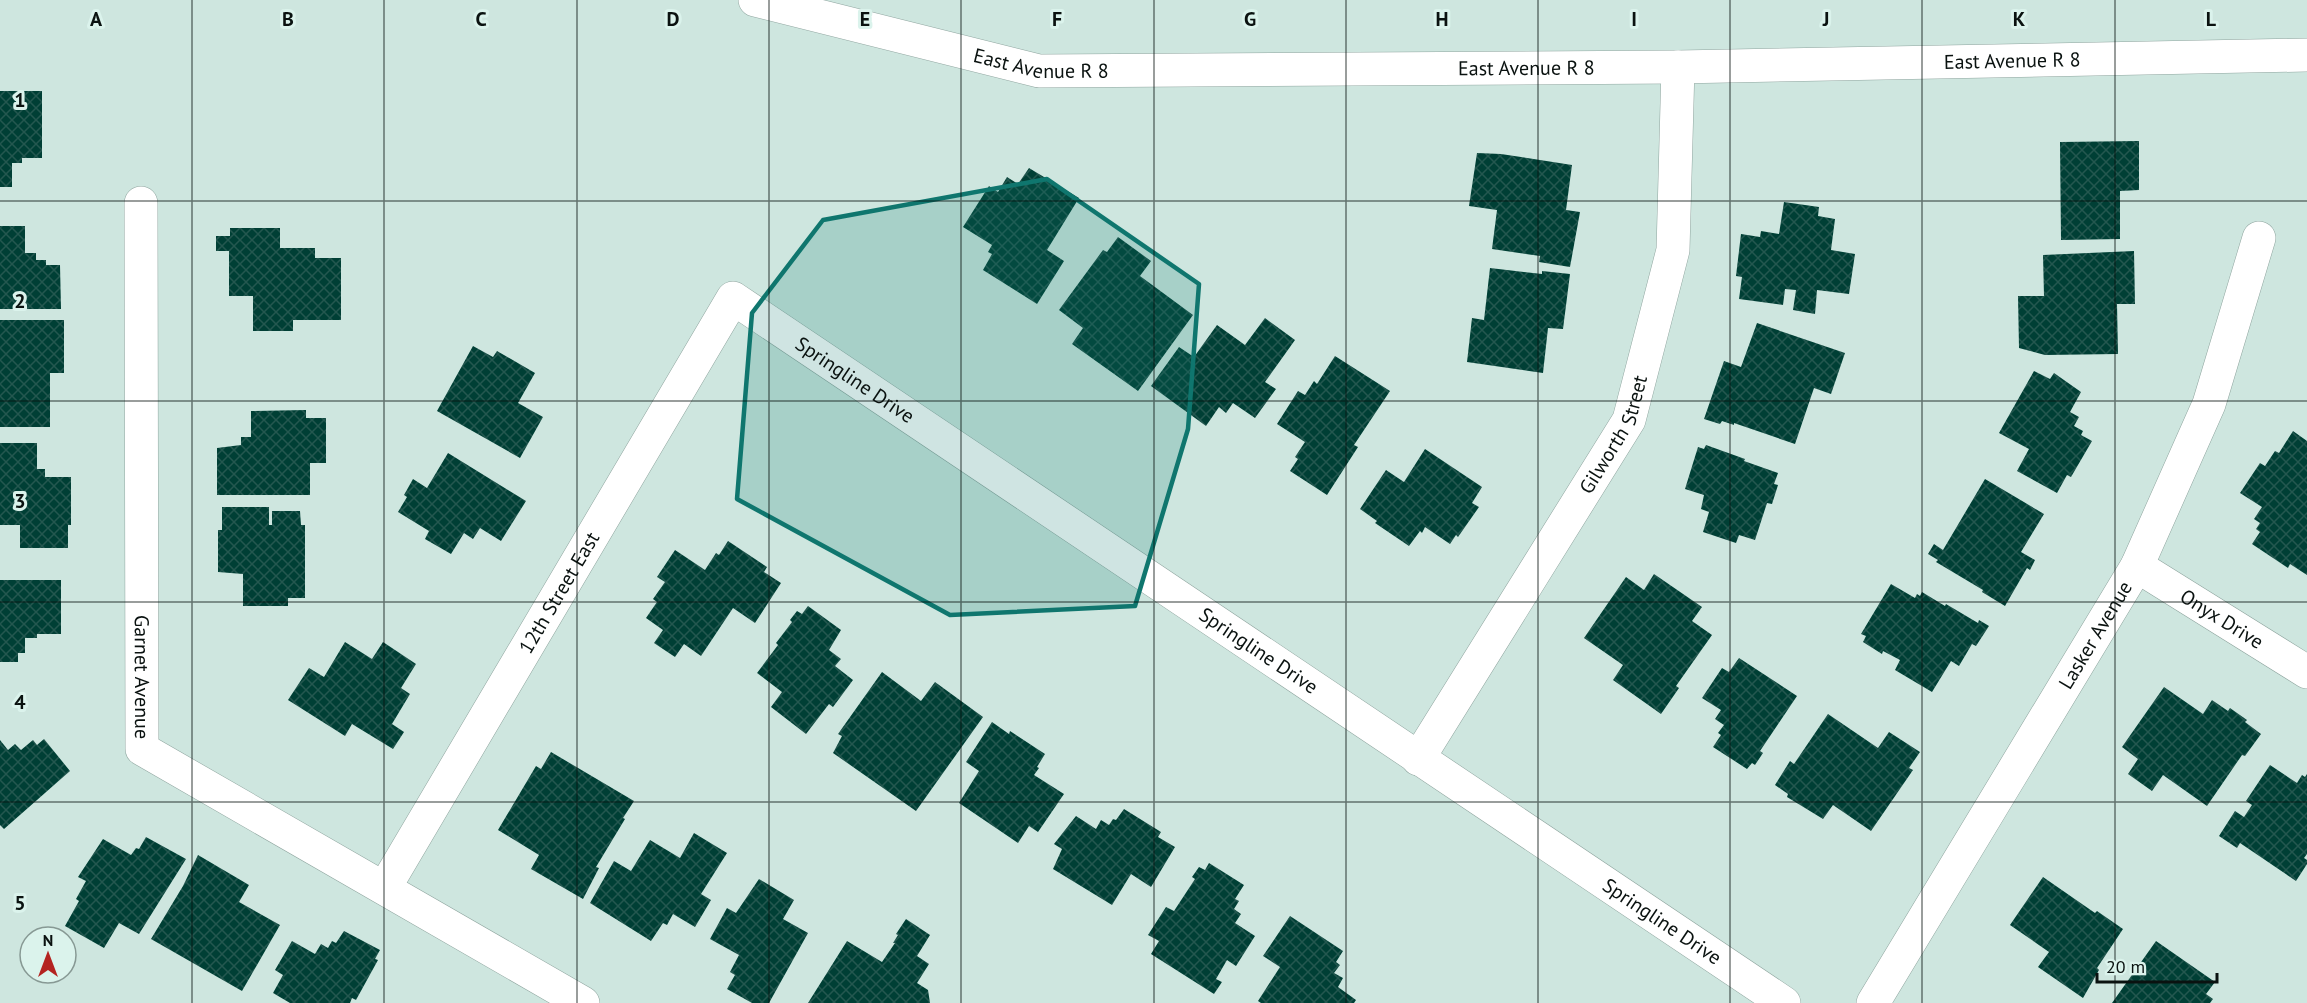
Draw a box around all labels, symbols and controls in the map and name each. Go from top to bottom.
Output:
text: A [90,6,103,32]
text: B [282,6,294,32]
text: C [475,6,487,32]
text: D [667,6,680,32]
text: E [860,6,870,32]
text: F [1052,6,1062,32]
text: G [1244,6,1256,32]
text: H [1435,6,1449,32]
text: I [1631,6,1637,32]
text: J [1822,6,1829,32]
text: K [2013,6,2026,32]
text: L [2206,6,2217,32]
street label: East Avenue R 8 [971,42,1109,85]
street label: East Avenue R 8 [1944,46,2081,75]
street label: East Avenue R 8 [1458,55,1595,81]
text: 1 [14,87,26,113]
text: 2 [14,288,26,314]
street label: Springline Drive [790,331,919,429]
street label: Gilworth Street [1573,372,1653,499]
text: 3 [14,488,26,514]
street label: 12th Street East [513,527,605,658]
street label: Lasker Avenue [2053,576,2138,694]
street label: Onyx Drive [2175,583,2268,655]
street label: Springline Drive [1194,601,1323,700]
street label: Garnet Avenue [129,615,155,739]
text: 4 [14,689,26,715]
street label: Springline Drive [1598,872,1727,970]
text: 5 [14,890,26,916]
north arrow [18,925,78,985]
text: N [43,930,53,950]
scale bar [2097,946,2217,984]
text: 20 m [2106,955,2145,978]

